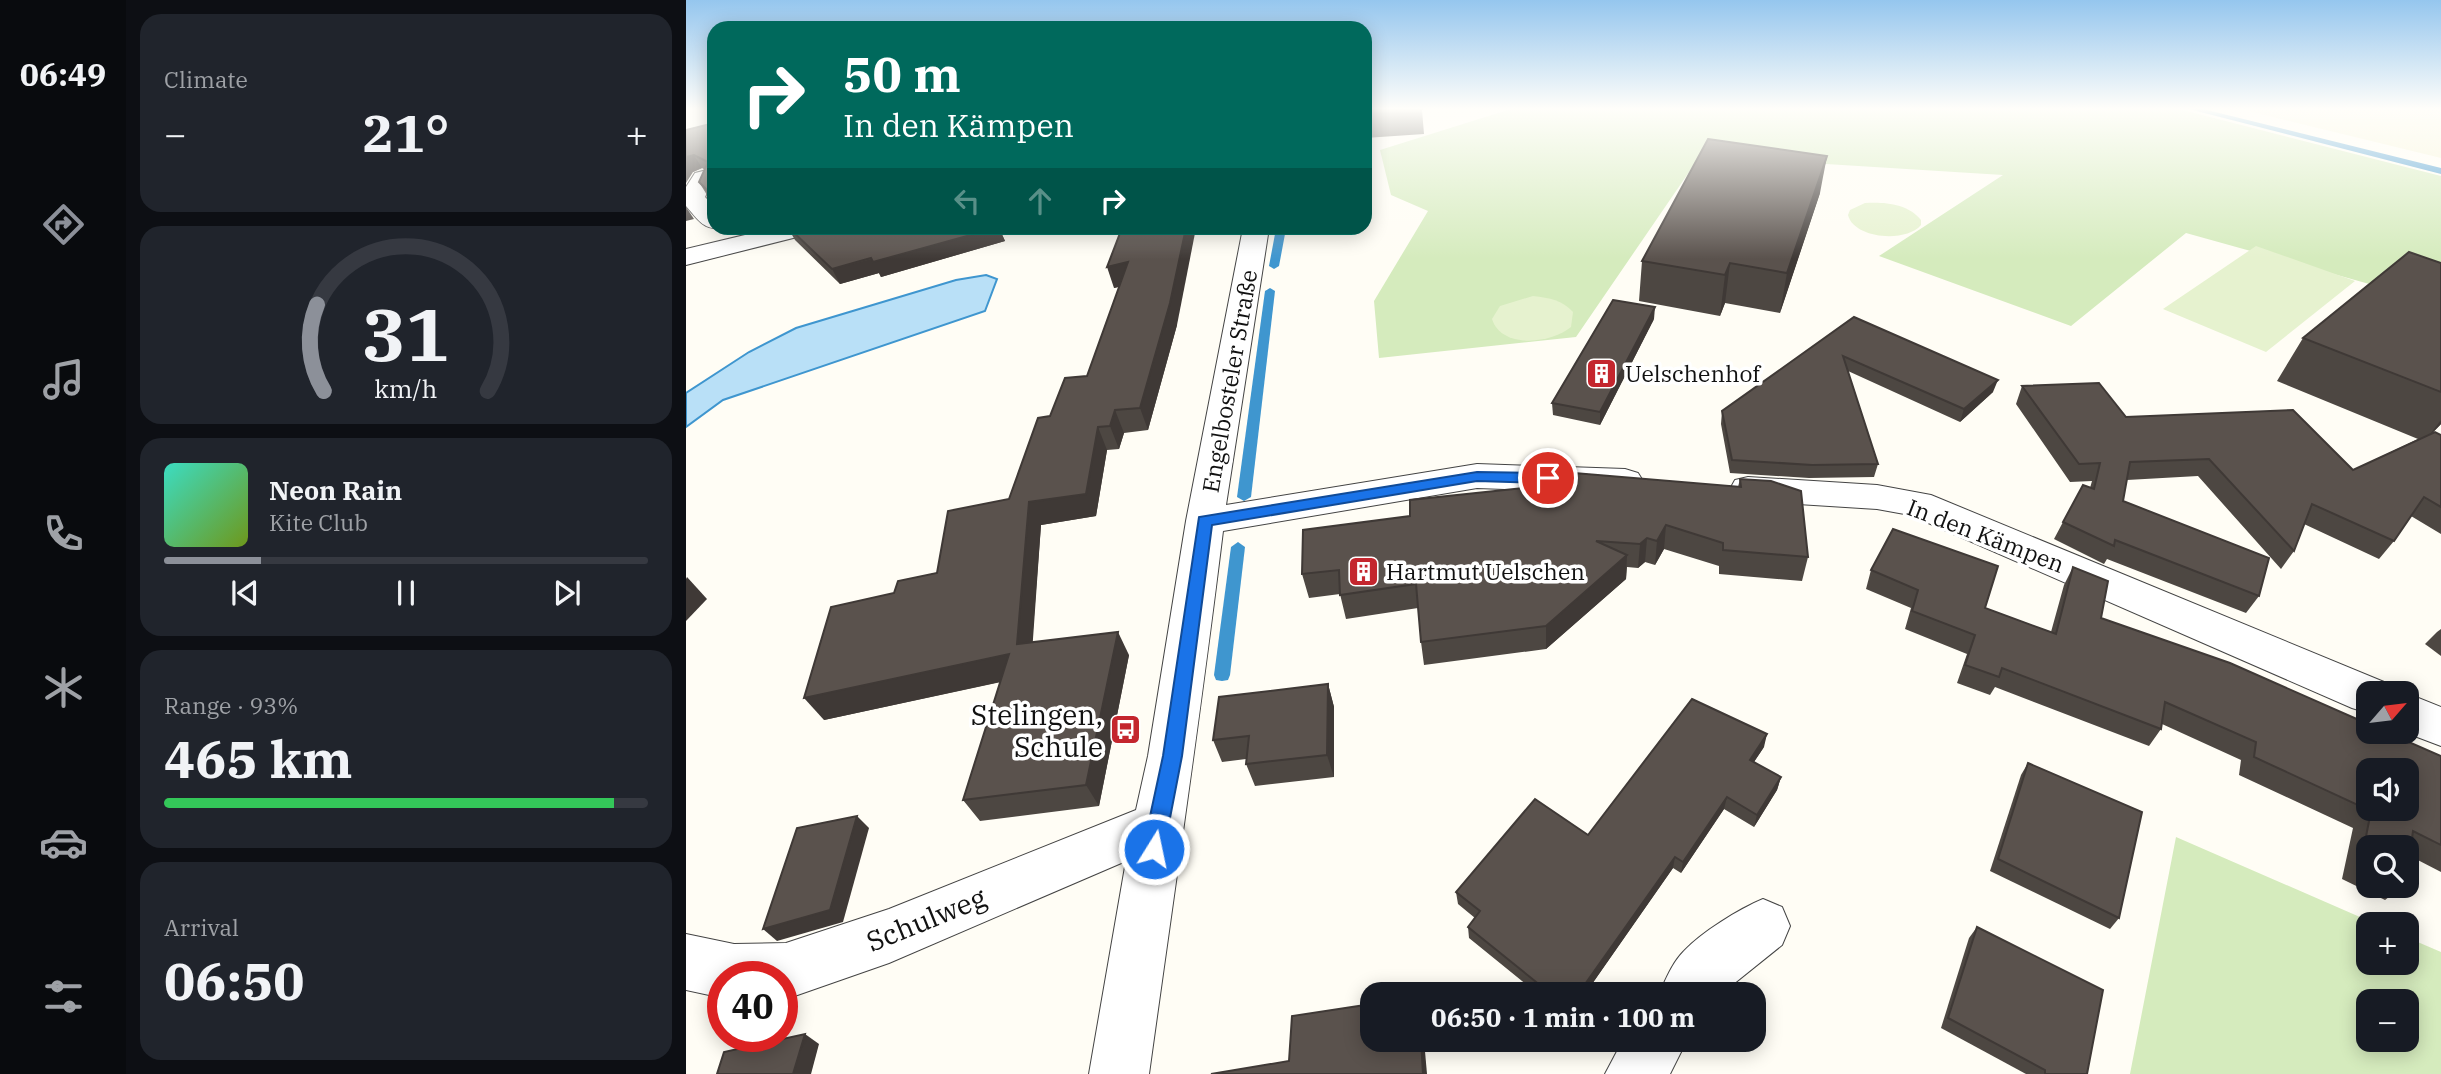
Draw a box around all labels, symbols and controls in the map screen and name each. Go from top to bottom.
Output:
text: 50 m [843,42,961,105]
icon: right [728,49,819,140]
text: 06:49 [20,53,106,95]
text: Climate [164,64,248,94]
text: 21° [363,99,449,166]
text: In den Kämpen [843,104,1074,146]
text: − [164,109,187,158]
text: + [625,109,648,158]
icon: left [948,182,986,220]
icon: ahead [1021,182,1059,220]
icon: right [1094,182,1132,220]
icon: directions [39,200,88,249]
street label: Engelbosteler Straße [1195,267,1263,495]
text: 31 [362,286,450,381]
icon: music [39,355,88,404]
building icon: Uelschenhof [1585,356,1619,390]
place label: Uelschenhof [1625,358,1762,388]
text: km/h [374,372,438,405]
pin [1518,448,1578,508]
icon: arrive [1529,459,1567,497]
text: Neon Rain [269,473,402,507]
street label: In den Kämpen [1903,491,2069,579]
text: Kite Club [269,507,368,537]
icon: phone [39,509,88,558]
building icon: Hartmut Uelschen [1346,554,1380,588]
place label: Hartmut Uelschen [1386,556,1585,586]
icon: previous [226,574,264,612]
icon: pause [387,574,425,612]
icon: next [548,574,586,612]
icon: climate [39,663,88,712]
north arrow [2356,681,2418,744]
map controls [2356,681,2419,1052]
text: Range · 93% [164,690,298,720]
place label: Stelingen, Schule [971,696,1103,765]
bus stop icon: Stelingen, Schule [1109,713,1143,747]
text: 465 km [164,725,353,792]
button: sound [2356,758,2419,821]
position arrow [1117,812,1191,886]
icon: car [39,818,88,867]
button: search [2356,835,2419,898]
street label: Schulweg [861,878,991,960]
text: Arrival [164,912,239,942]
button: + [2356,912,2419,975]
text: 06:50 [164,947,305,1014]
speed limit sign: 40 [707,961,798,1052]
icon: filters [39,972,88,1021]
button: − [2356,989,2419,1052]
text: 06:50 · 1 min · 100 m [1431,1000,1695,1034]

